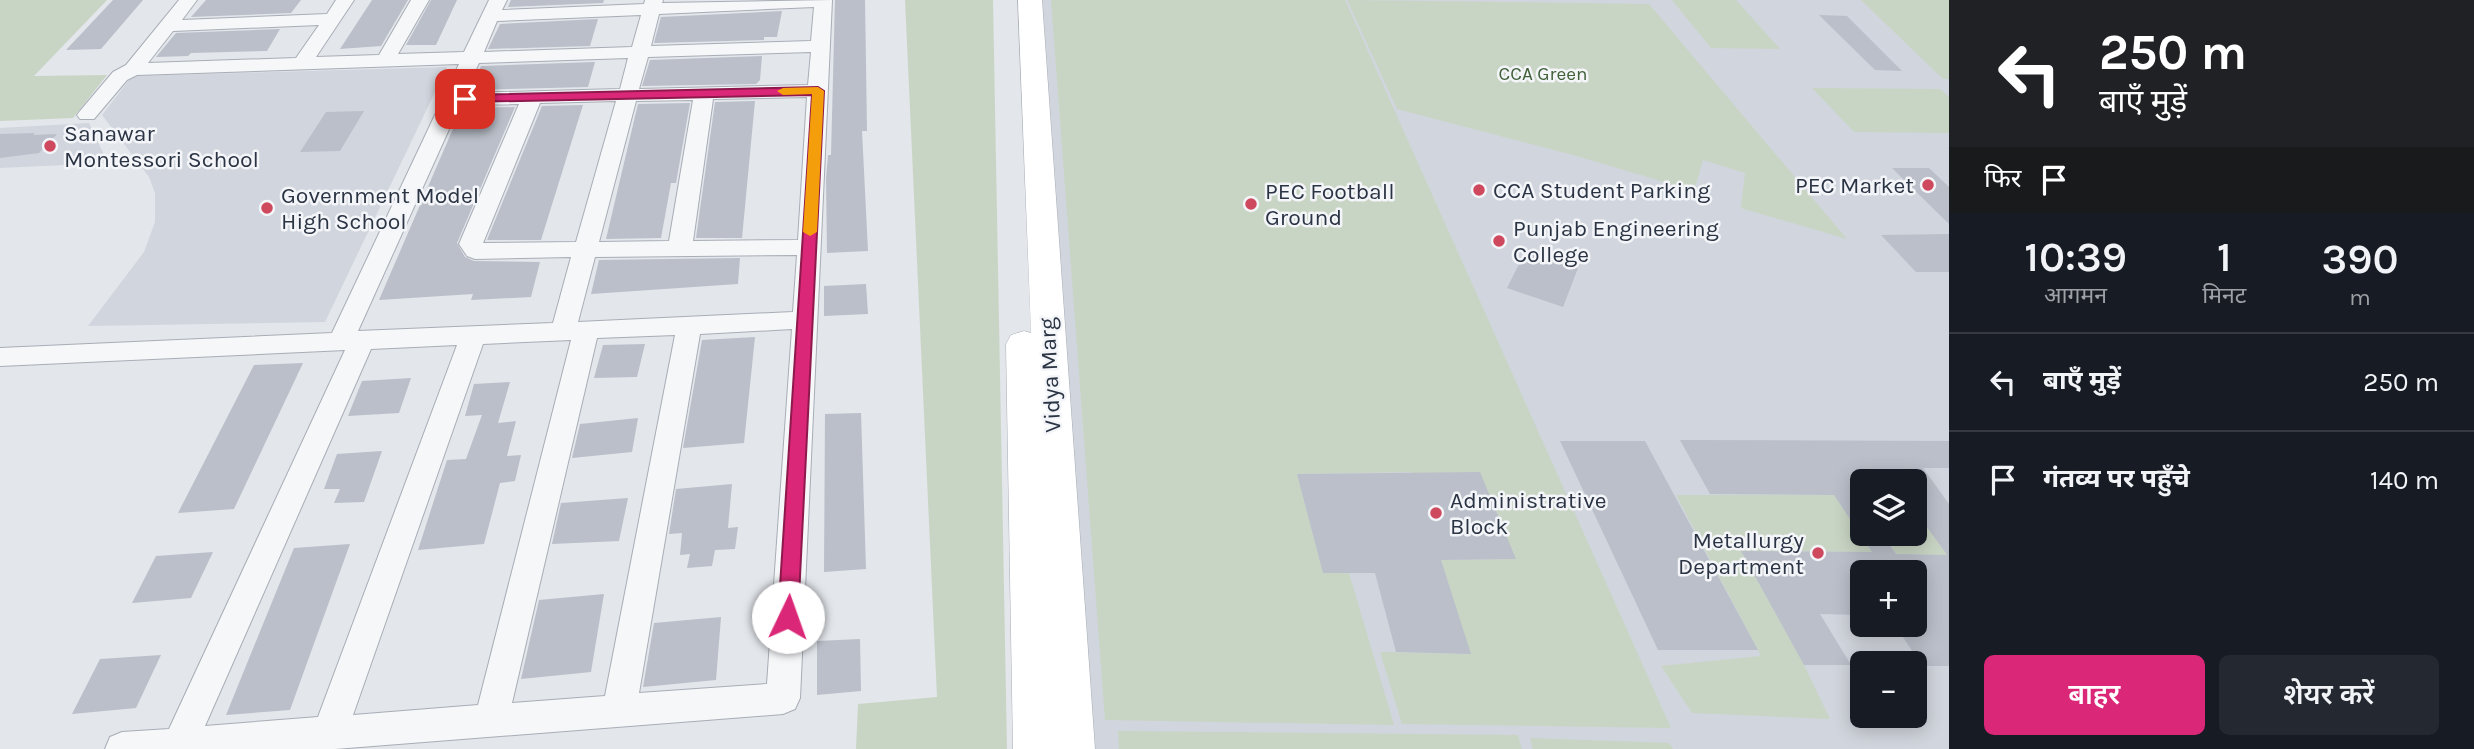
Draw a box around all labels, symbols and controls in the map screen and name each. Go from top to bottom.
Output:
text: 250 m [2099,24,2247,81]
icon: left [1984,28,2075,119]
park label: CCA Green [1499,63,1587,85]
pin [435,69,495,129]
icon: arrive [446,80,484,118]
text: बाएँ मुड़ें [2099,83,2187,120]
place label: Sanawar Montessori School [64,120,259,173]
marker: Sanawar Montessori School [42,138,58,154]
icon: arrive [2035,161,2073,199]
text: फिर [1984,163,2021,194]
place label: PEC Market [1795,172,1914,199]
place label: CCA Student Parking [1493,177,1710,204]
marker: PEC Market [1920,177,1936,193]
place label: PEC Football Ground [1265,178,1395,231]
place label: Government Model High School [281,182,479,235]
marker: CCA Student Parking [1471,182,1487,198]
marker: PEC Football Ground [1243,196,1259,212]
marker: Government Model High School [259,200,275,216]
place label: Punjab Engineering College [1513,215,1719,268]
text: 10:39 [2024,232,2127,282]
text: 1 [2217,232,2232,282]
marker: Punjab Engineering College [1491,233,1507,249]
text: 390 [2322,234,2399,284]
text: आगमन [2044,282,2107,309]
text: मिनट [2202,282,2246,309]
text: m [2349,284,2371,311]
street label: Vidya Marg [1034,317,1066,433]
icon: left [1984,363,2022,401]
text: बाएँ मुड़ें [2043,365,2121,396]
text: 250 m [2363,367,2439,398]
icon: arrive [1984,461,2022,499]
text: गंतव्य पर पहुँचे [2043,463,2190,494]
text: 140 m [2370,465,2439,496]
map controls [1850,469,1927,728]
button: layers [1850,469,1927,546]
place label: Administrative Block [1450,487,1607,540]
marker: Administrative Block [1428,505,1444,521]
place label: Metallurgy Department [1678,527,1804,580]
marker: Metallurgy Department [1810,545,1826,561]
button: + [1850,560,1927,637]
position arrow [751,580,825,654]
button: − [1850,651,1927,728]
button: बाहर [1984,655,2205,735]
button: शेयर करें [2219,655,2439,735]

